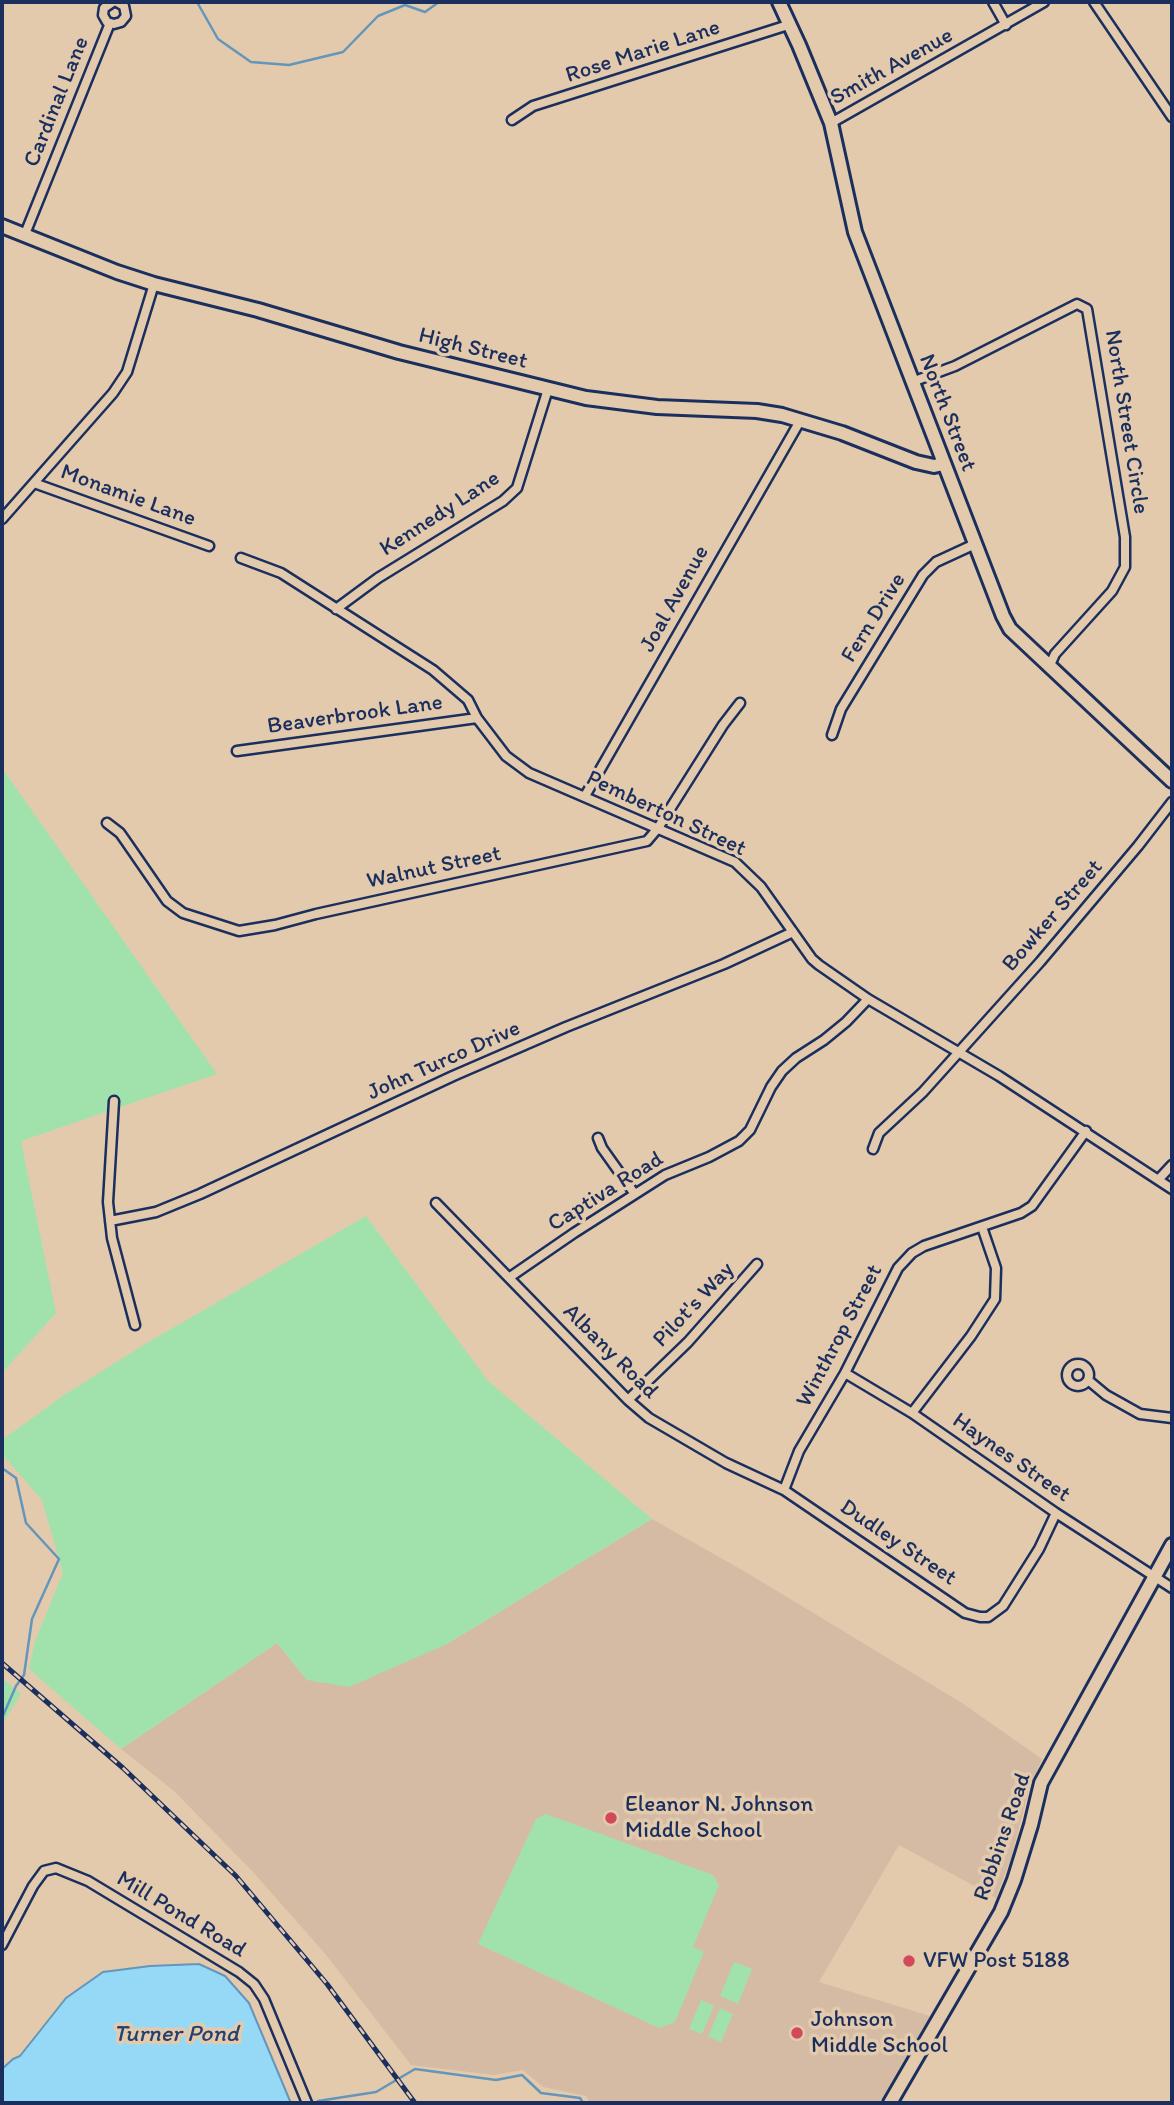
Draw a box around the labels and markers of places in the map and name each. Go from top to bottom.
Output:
place label: Eleanor N. Johnson Middle School [625,1791,813,1845]
marker: Eleanor N. Johnson Middle School [603,1810,619,1826]
place label: VFW Post 5188 [923,1947,1069,1975]
marker: VFW Post 5188 [901,1953,917,1969]
place label: Johnson Middle School [811,2006,948,2060]
marker: Johnson Middle School [789,2025,805,2041]

